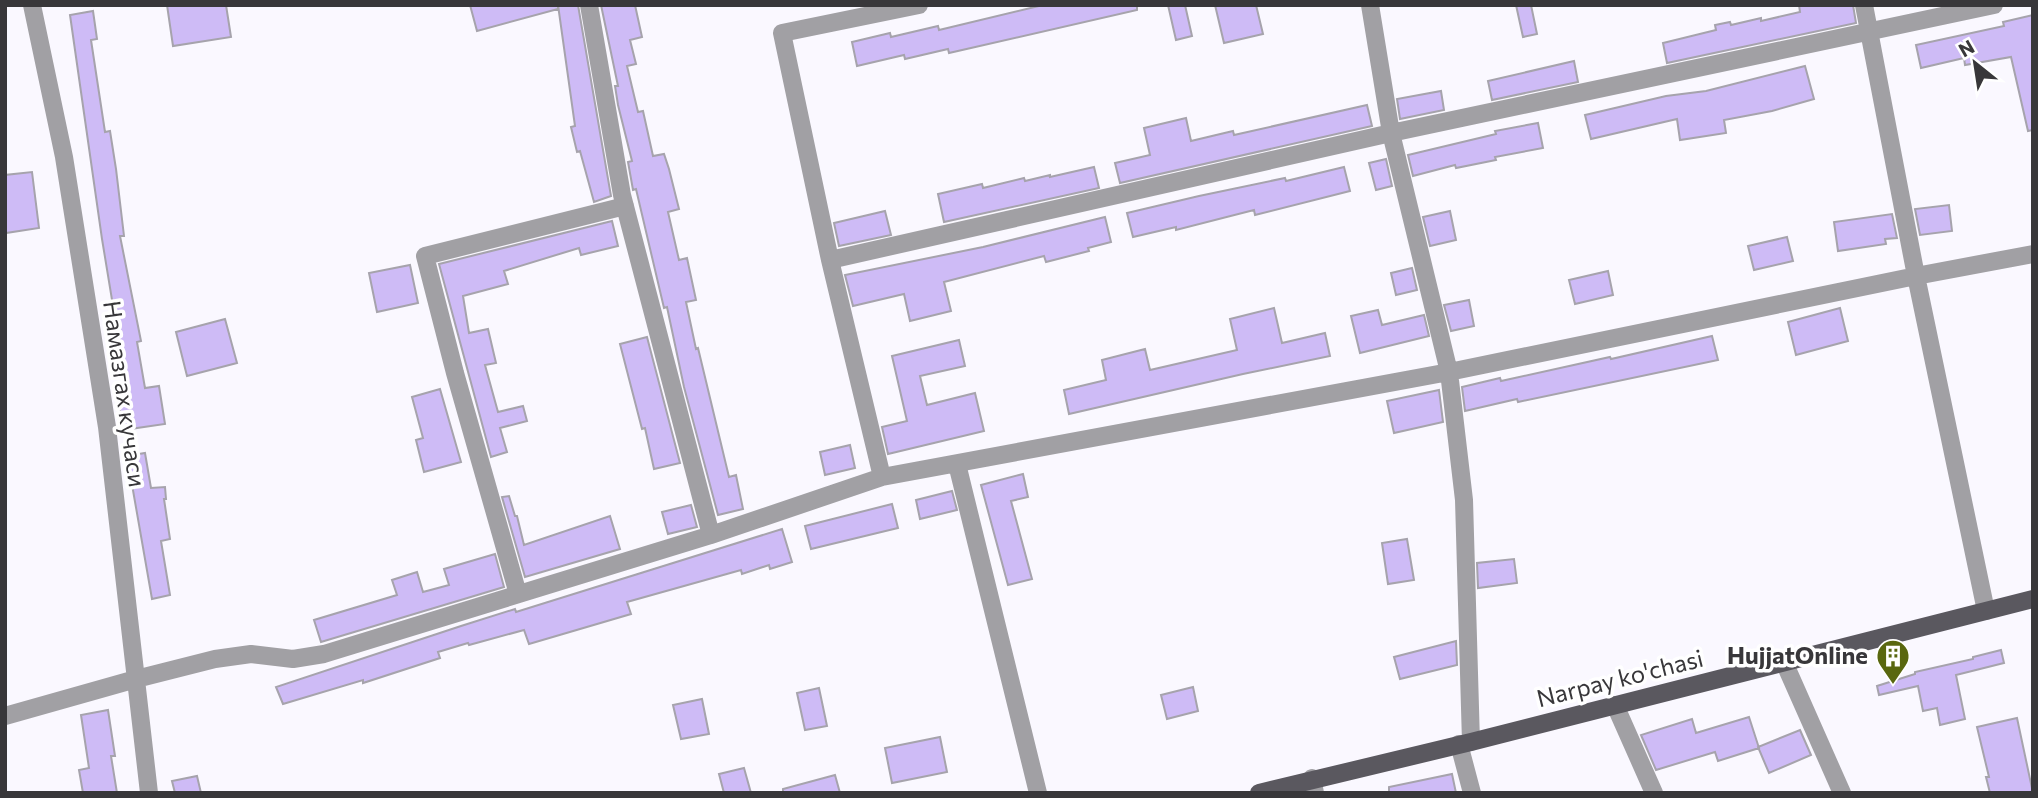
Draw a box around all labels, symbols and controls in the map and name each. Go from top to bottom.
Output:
north arrow [1940,28,2010,98]
text: N [1954,34,1978,61]
street label: Намазгах кучаси [98,299,153,489]
building icon: HujjatOnline [1874,637,1912,686]
place label: HujjatOnline [1727,640,1868,669]
street label: Narpay ko'chasi [1533,643,1706,712]

